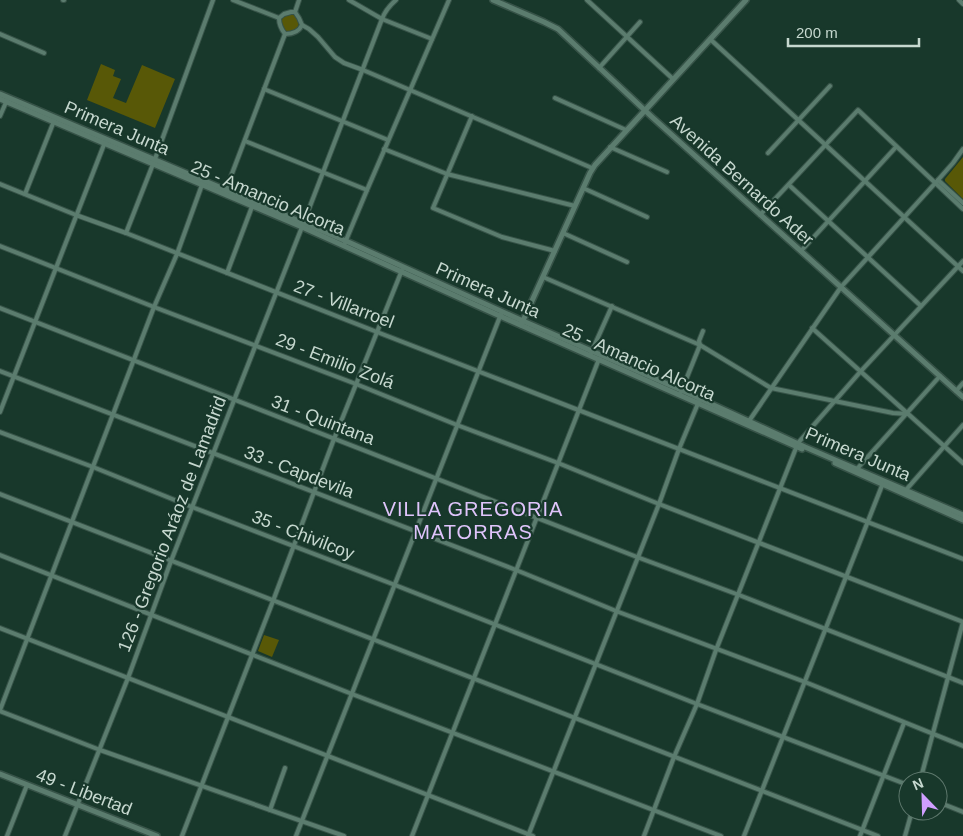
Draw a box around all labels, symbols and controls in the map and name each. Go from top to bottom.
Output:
scale bar [788,15,919,47]
text: 200 m [796,24,838,41]
street label: Primera Junta [62,97,173,159]
street label: Avenida Bernardo Ader [666,110,818,250]
street label: 25 - Amancio Alcorta [188,157,349,240]
street label: Primera Junta [433,258,544,322]
street label: 27 - Villarroel [291,276,397,332]
street label: 25 - Amancio Alcorta [560,319,719,405]
street label: 29 - Emilio Zolá [273,329,398,393]
street label: 31 - Quintana [268,391,378,449]
street label: 126 - Gregorio Aráoz de Lamadrid [114,393,230,655]
street label: Primera Junta [803,423,914,485]
street label: 33 - Capdevila [241,442,358,502]
district label: VILLA GREGORIA MATORRAS [383,498,563,543]
street label: 35 - Chivilcoy [249,506,357,564]
street label: 49 - Libertad [33,765,135,819]
north arrow [898,771,948,821]
text: N [910,775,926,793]

